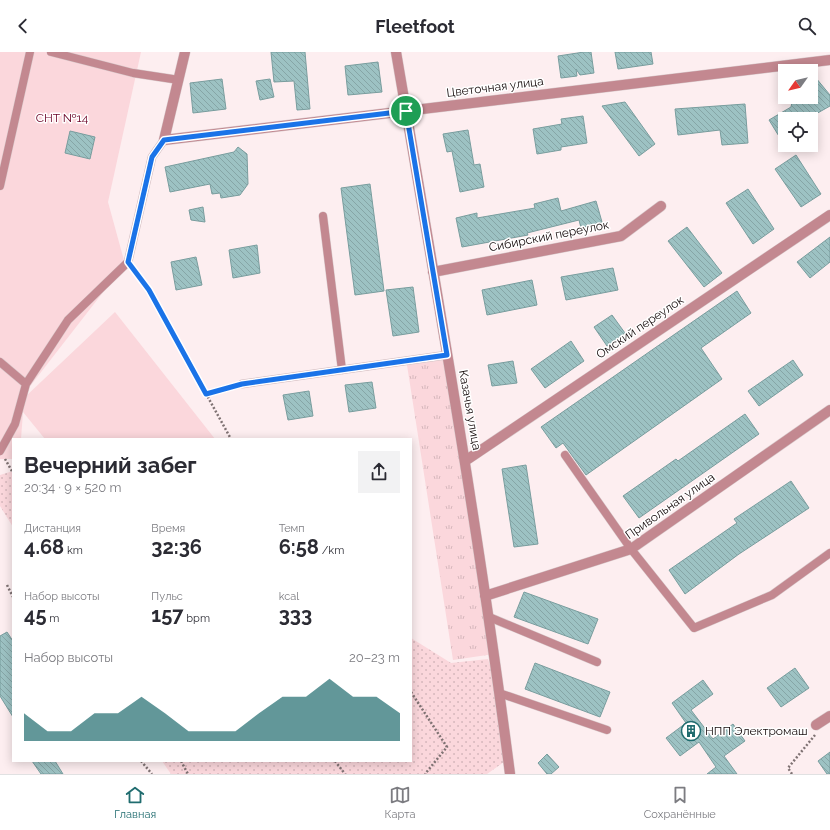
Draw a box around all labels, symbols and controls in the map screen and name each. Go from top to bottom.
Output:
icon: back [12,15,34,37]
icon: search [796,15,818,37]
text: Fleetfoot [375,16,455,37]
north arrow [778,64,818,104]
map controls [778,64,818,152]
street label: Цветочная улица [446,74,544,100]
pin [389,94,423,128]
icon: arrive [395,100,417,122]
park label: СНТ №14 [36,111,89,125]
button: locate [778,112,818,152]
street label: Сибирский переулок [488,217,610,255]
street label: Омский переулок [594,293,686,361]
street label: Казачья улица [456,369,484,451]
button: share [358,451,400,493]
text: Вечерний забег [24,452,197,478]
street label: Привольная улица [623,470,717,542]
text: 20:34 · 9 × 520 m [24,480,122,495]
text: Дистанция [24,522,81,535]
text: Время [151,522,185,535]
text: Темп [279,522,305,535]
text: 4.68 [24,535,64,559]
text: 32:36 [151,535,202,559]
text: 6:58 [279,535,319,559]
text: km [64,544,83,557]
text: /km [319,544,344,557]
text: Набор высоты [24,590,99,603]
text: Пульс [151,590,183,603]
text: kcal [279,590,299,603]
text: 45 [24,603,47,627]
text: 157 [151,603,184,627]
text: 333 [279,603,312,627]
text: m [47,612,59,625]
text: bpm [184,612,210,625]
text: Набор высоты [24,650,113,665]
text: 20–23 m [349,650,400,665]
building icon: НПП Электромаш [680,720,702,742]
place label: НПП Электромаш [705,724,808,738]
tab: Главная [114,784,156,821]
tab: Карта [384,784,415,821]
tab: Сохранённые [644,784,716,821]

